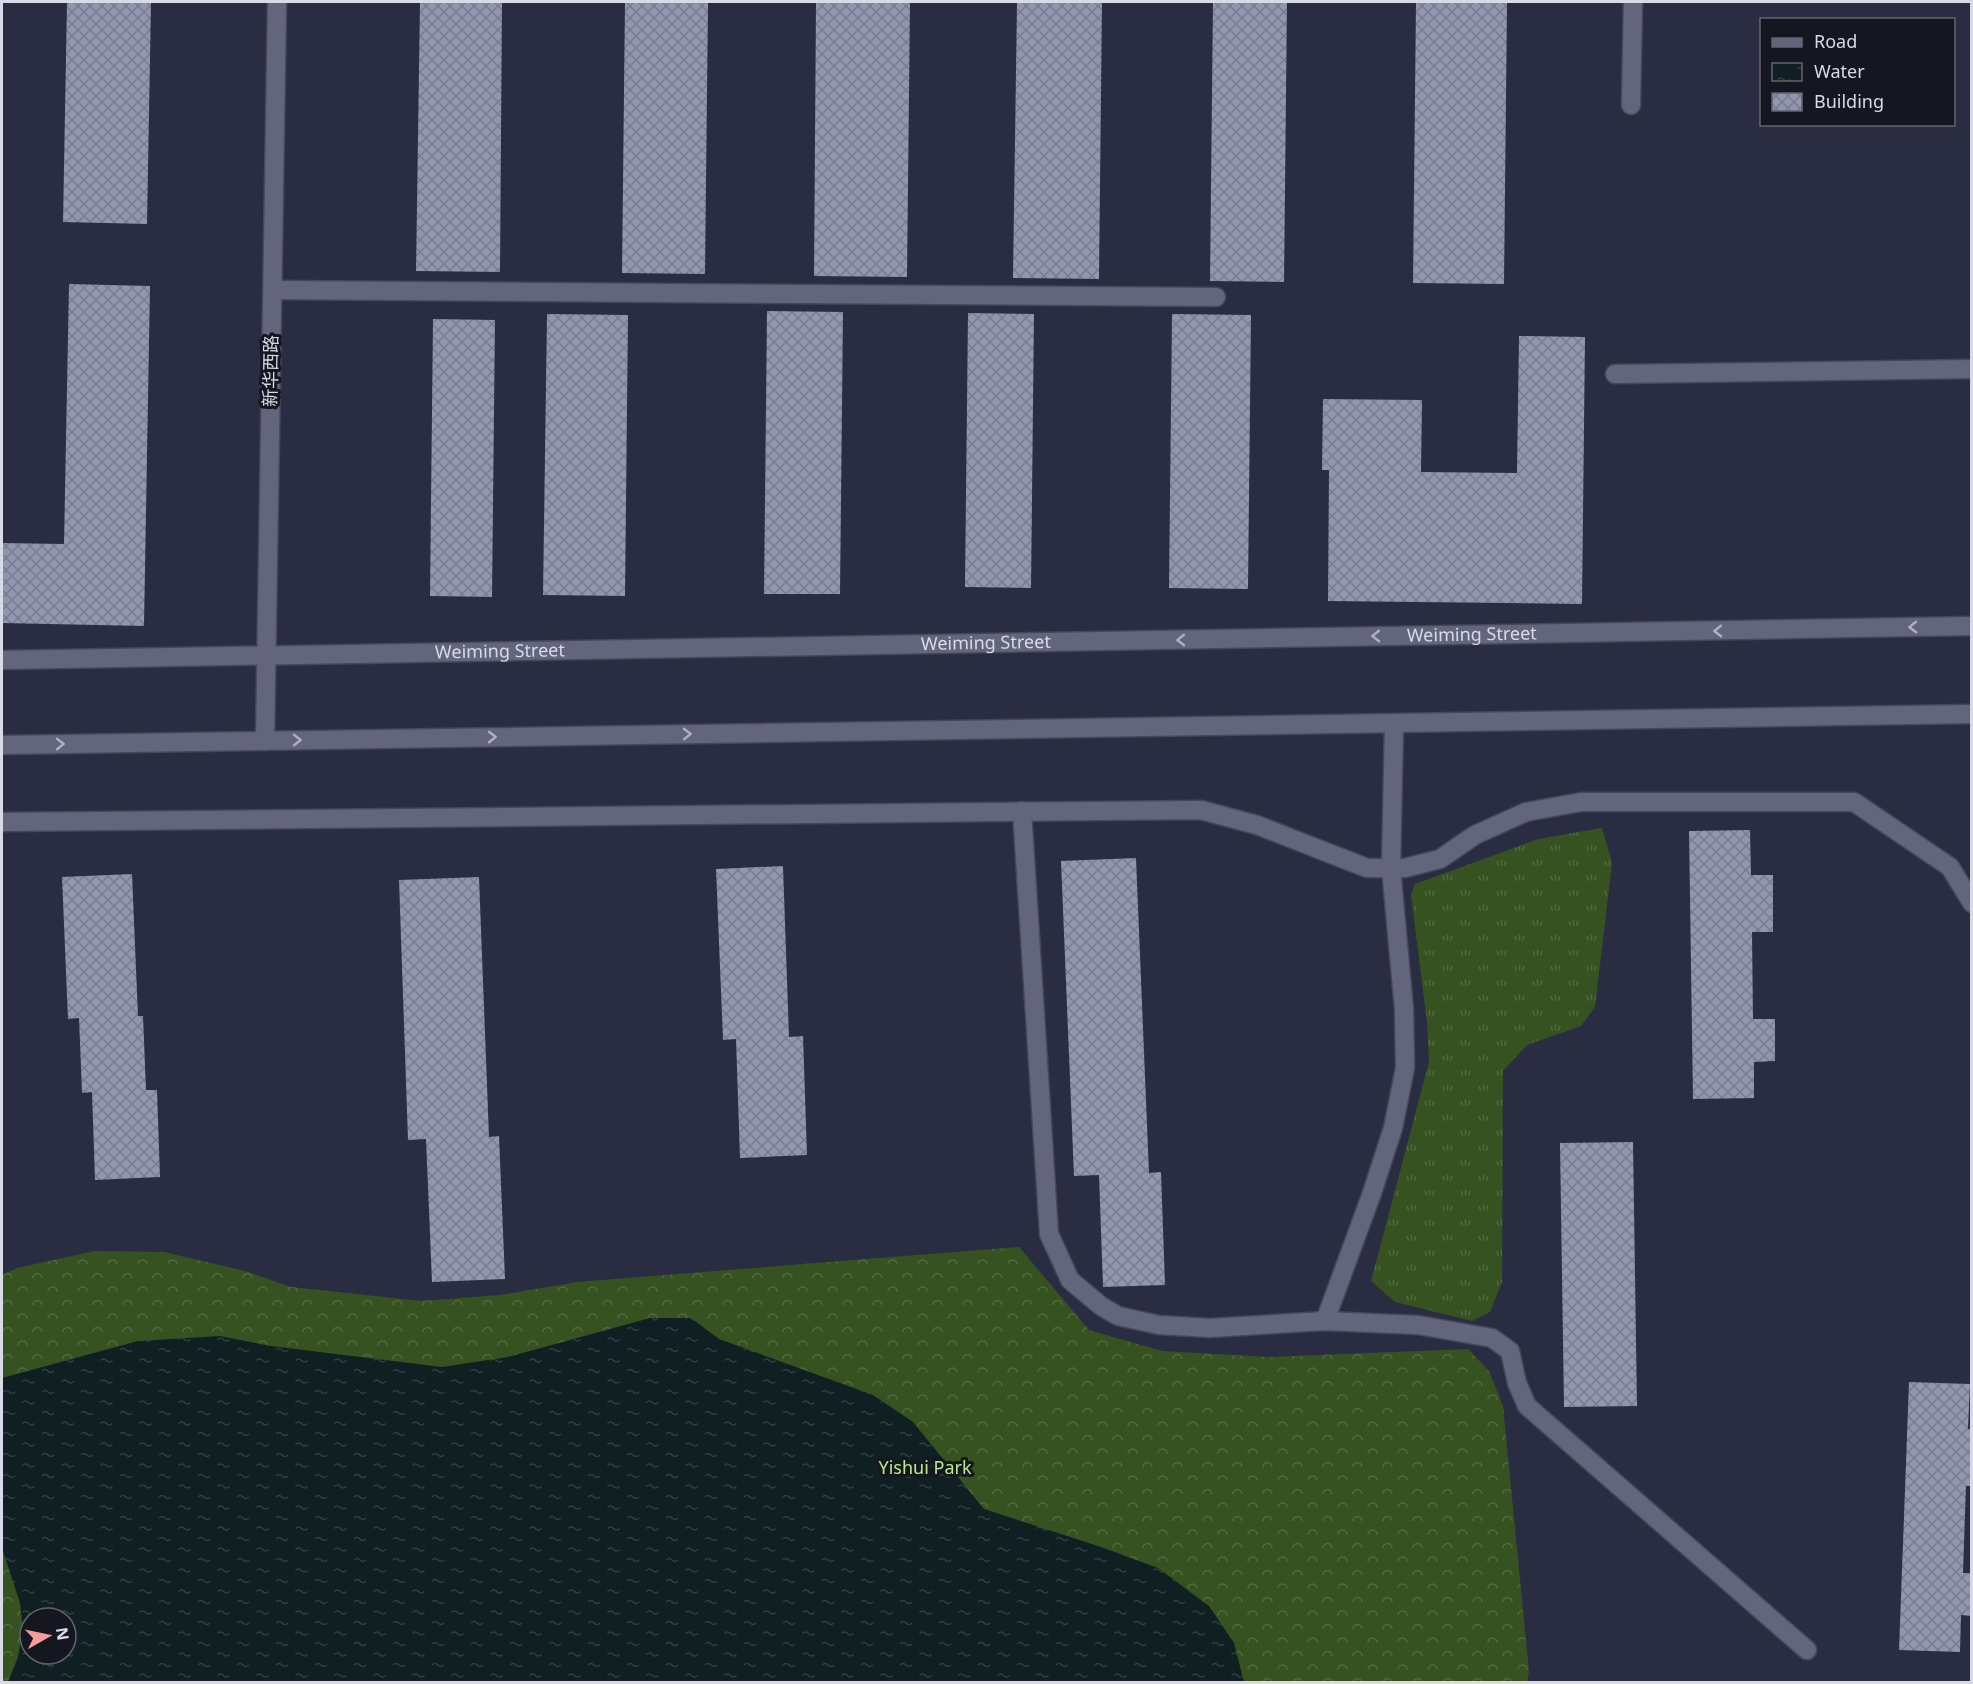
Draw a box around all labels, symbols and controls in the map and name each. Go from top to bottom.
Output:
legend [1760,18,1955,126]
text: Road [1814,29,1857,53]
text: Water [1814,59,1865,83]
text: Building [1814,89,1884,113]
street label: 新华西路 [257,335,283,407]
street label: Weiming Street [1407,621,1537,647]
one-way arrow [1909,621,1918,633]
one-way arrow [1714,624,1723,637]
street label: Weiming Street [921,629,1051,655]
one-way arrow [1372,630,1381,643]
one-way arrow [1177,634,1186,646]
street label: Weiming Street [435,637,566,664]
one-way arrow [682,728,691,740]
one-way arrow [487,731,496,743]
one-way arrow [292,734,301,747]
one-way arrow [55,738,64,750]
park label: Yishui Park [878,1455,972,1479]
north arrow [18,1606,78,1666]
text: N [51,1626,75,1642]

